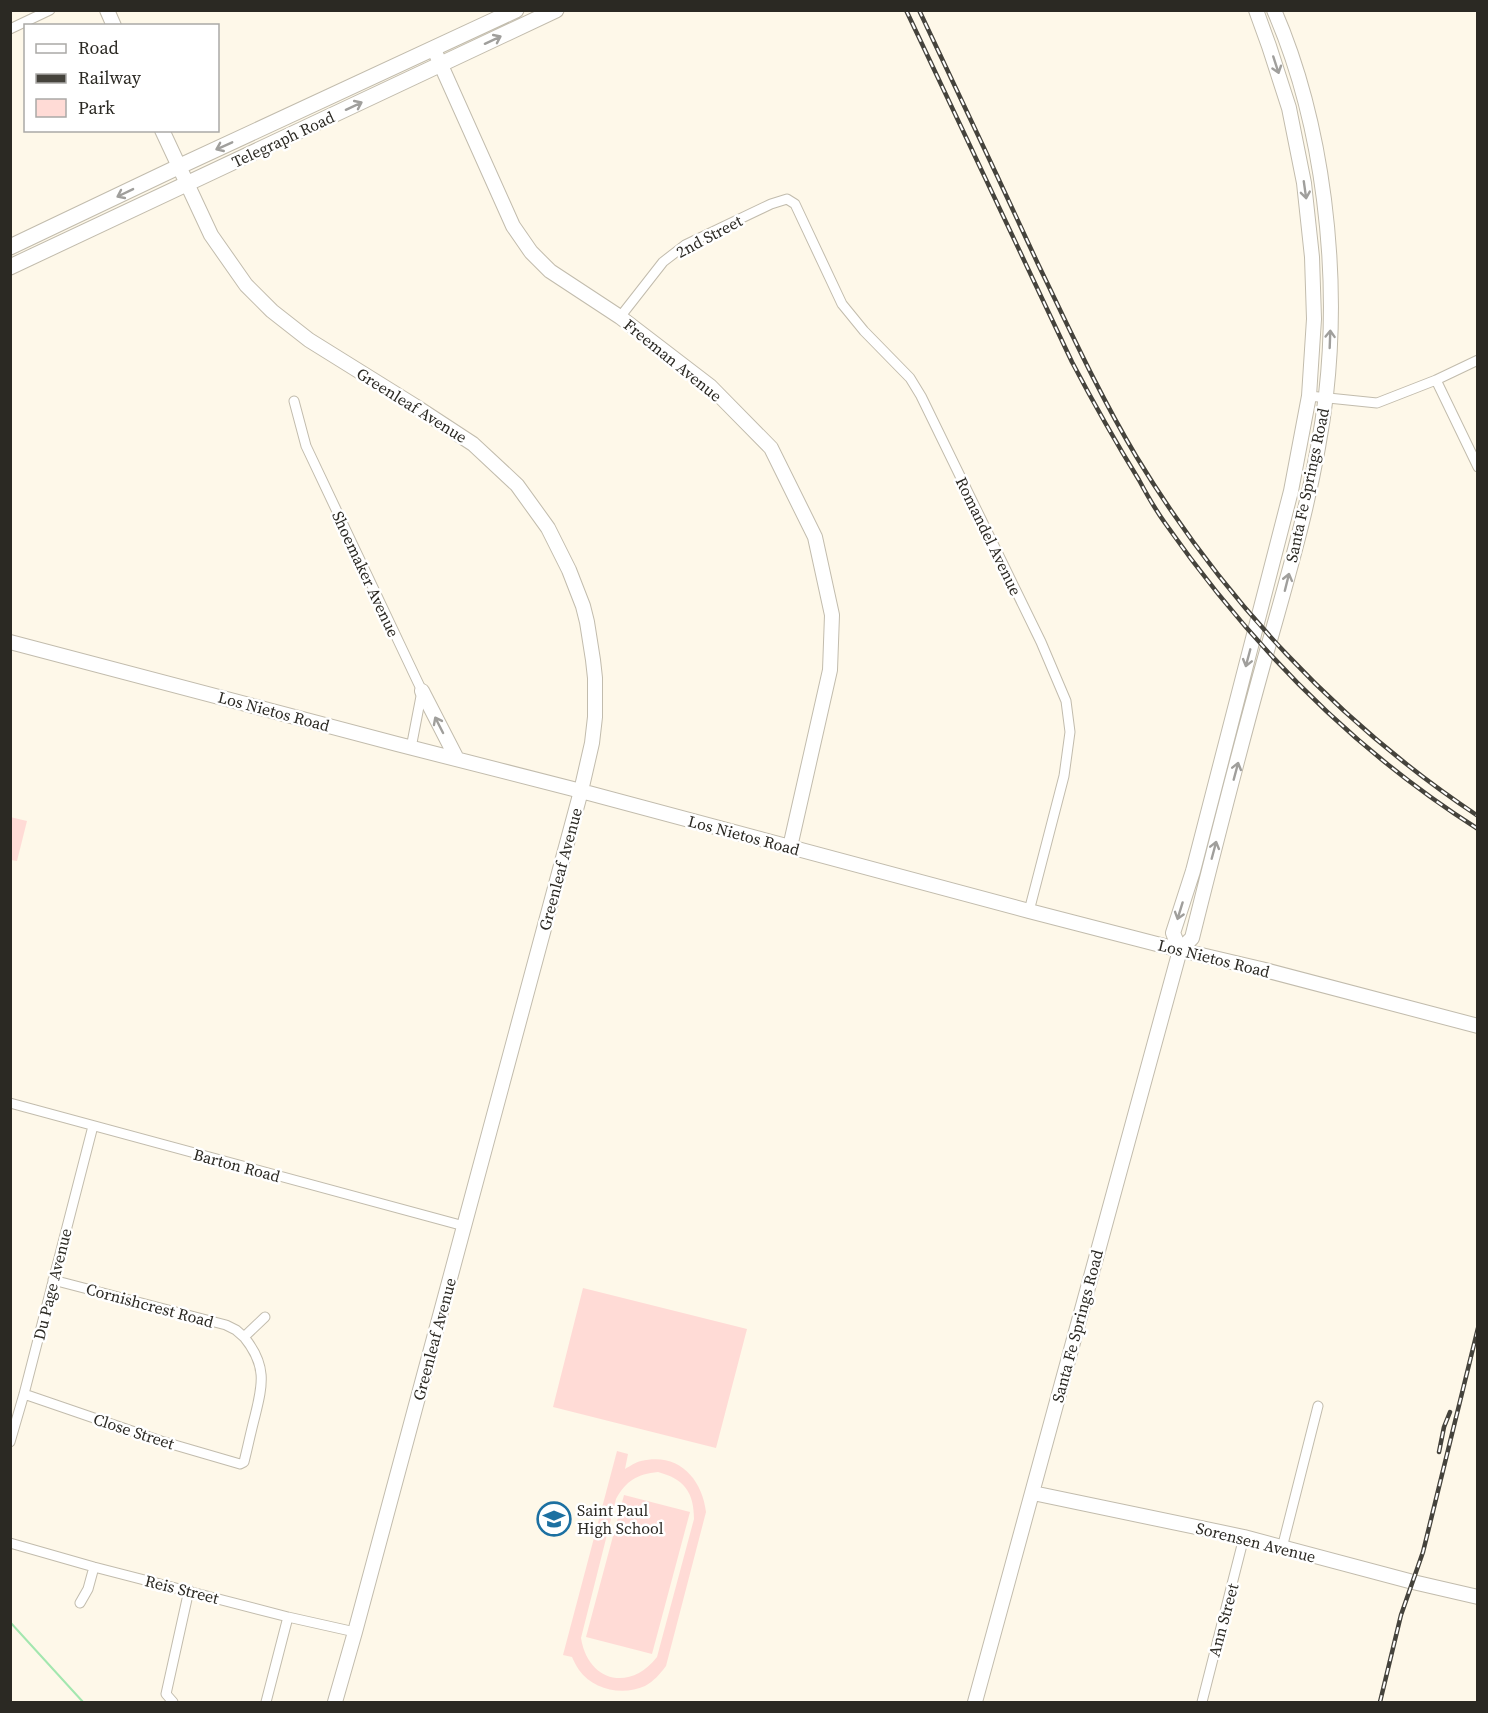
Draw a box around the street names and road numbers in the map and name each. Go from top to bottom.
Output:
street label: Telegraph Road [228,106,338,172]
street label: 2nd Street [672,209,747,263]
street label: Freeman Avenue [619,314,727,406]
street label: Greenleaf Avenue [353,362,471,448]
street label: Santa Fe Springs Road [1280,406,1334,564]
street label: Romandel Avenue [951,473,1027,599]
street label: Shoemaker Avenue [327,507,405,641]
street label: Los Nietos Road [216,686,332,736]
street label: Greenleaf Avenue [533,805,587,933]
street label: Los Nietos Road [686,810,802,860]
street label: Los Nietos Road [1156,933,1272,983]
street label: Barton Road [191,1143,283,1187]
street label: Du Page Avenue [27,1226,77,1342]
street label: Santa Fe Springs Road [1046,1247,1108,1405]
street label: Greenleaf Avenue [407,1275,461,1403]
street label: Cornishcrest Road [84,1277,216,1333]
street label: Close Street [91,1408,178,1455]
street label: Sorensen Avenue [1194,1517,1318,1567]
street label: Reis Street [143,1569,222,1609]
street label: Ann Street [1203,1580,1244,1659]

